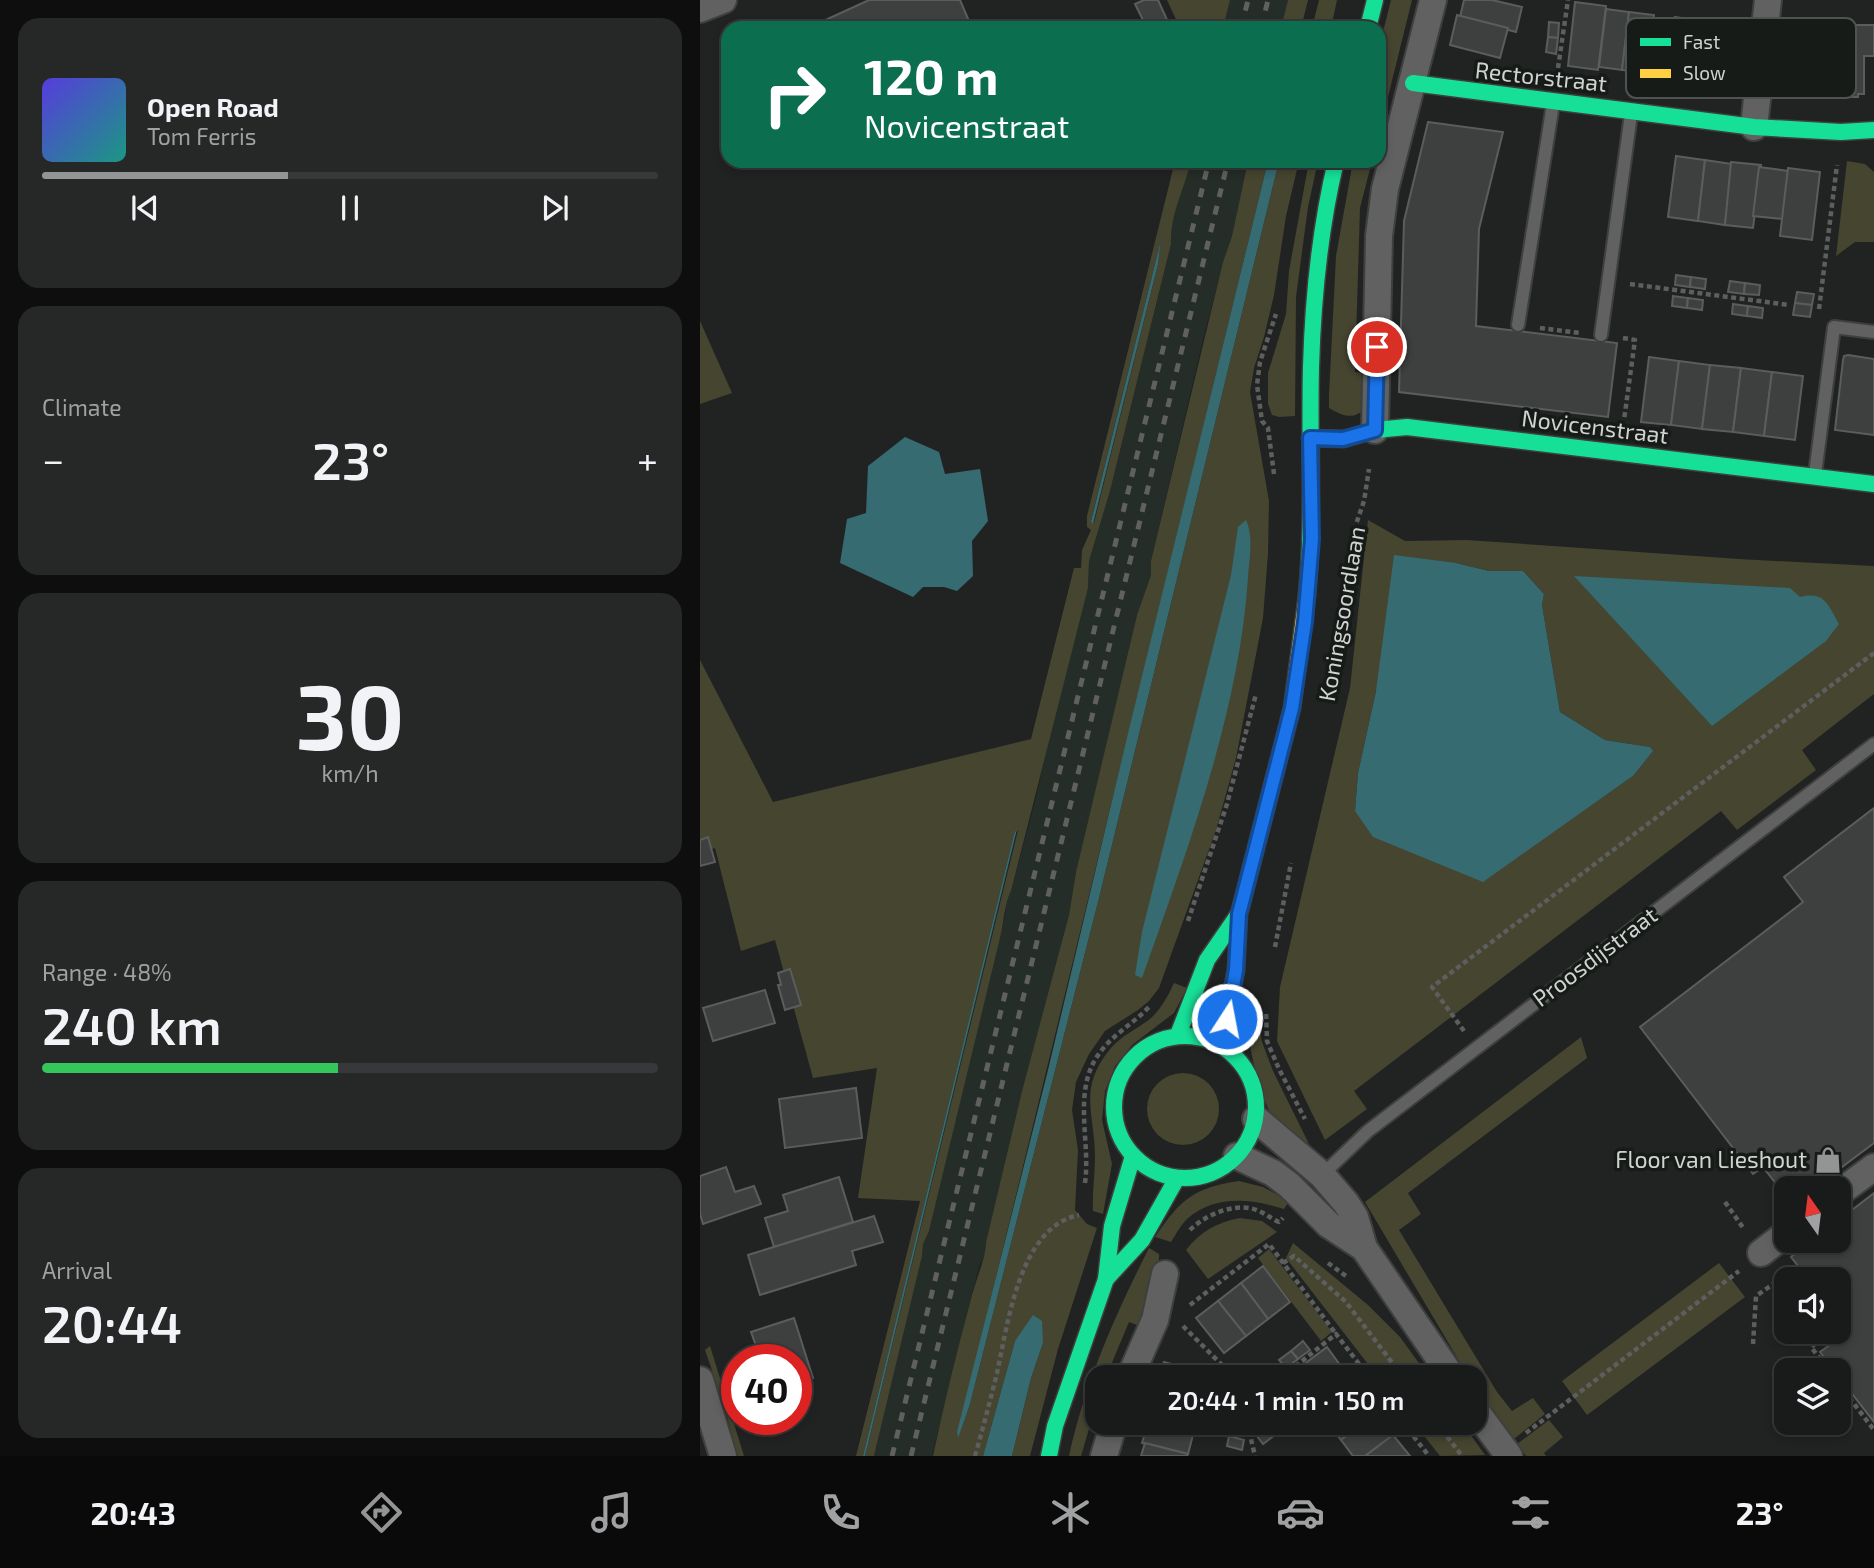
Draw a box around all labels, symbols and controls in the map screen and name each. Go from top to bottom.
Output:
legend [1626,18,1856,98]
text: Fast [1683,30,1720,53]
text: 120 m [864,46,998,105]
icon: right [749,49,840,140]
street label: Rectorstraat [1474,55,1609,97]
text: Slow [1683,61,1726,84]
text: Open Road [147,91,279,122]
text: Novicenstraat [864,106,1069,144]
text: Tom Ferris [147,122,256,150]
icon: previous [126,189,164,227]
icon: pause [331,189,369,227]
icon: next [536,189,574,227]
pin [1347,317,1407,377]
icon: arrive [1358,328,1396,366]
text: Climate [42,393,122,421]
street label: Novicenstraat [1520,403,1670,449]
text: 23° [312,428,389,490]
text: − [42,436,64,482]
text: + [637,436,658,482]
street label: Koningsoordlaan [1312,524,1370,703]
text: 30 [295,659,405,768]
text: km/h [321,759,379,787]
street label: Proosdijstraat [1527,900,1662,1012]
text: Range · 48% [42,958,172,986]
position arrow [1190,982,1264,1056]
text: 240 km [42,993,222,1055]
place label: Floor van Lieshout [1615,1145,1807,1173]
shop icon: Floor van Lieshout [1813,1145,1843,1175]
north arrow [1774,1176,1852,1253]
map controls [1774,1176,1851,1435]
text: Arrival [42,1256,112,1284]
button: sound [1774,1267,1851,1344]
text: 20:44 [42,1291,182,1353]
speed limit sign: 40 [721,1344,812,1435]
button: layers [1774,1358,1851,1435]
text: 20:44 · 1 min · 150 m [1168,1384,1404,1415]
icon: directions [357,1488,406,1537]
icon: music [587,1488,636,1537]
icon: phone [816,1488,865,1537]
icon: climate [1046,1488,1095,1537]
icon: car [1276,1488,1325,1537]
icon: filters [1506,1488,1555,1537]
text: 20:43 [90,1493,176,1531]
text: 23° [1736,1493,1784,1531]

